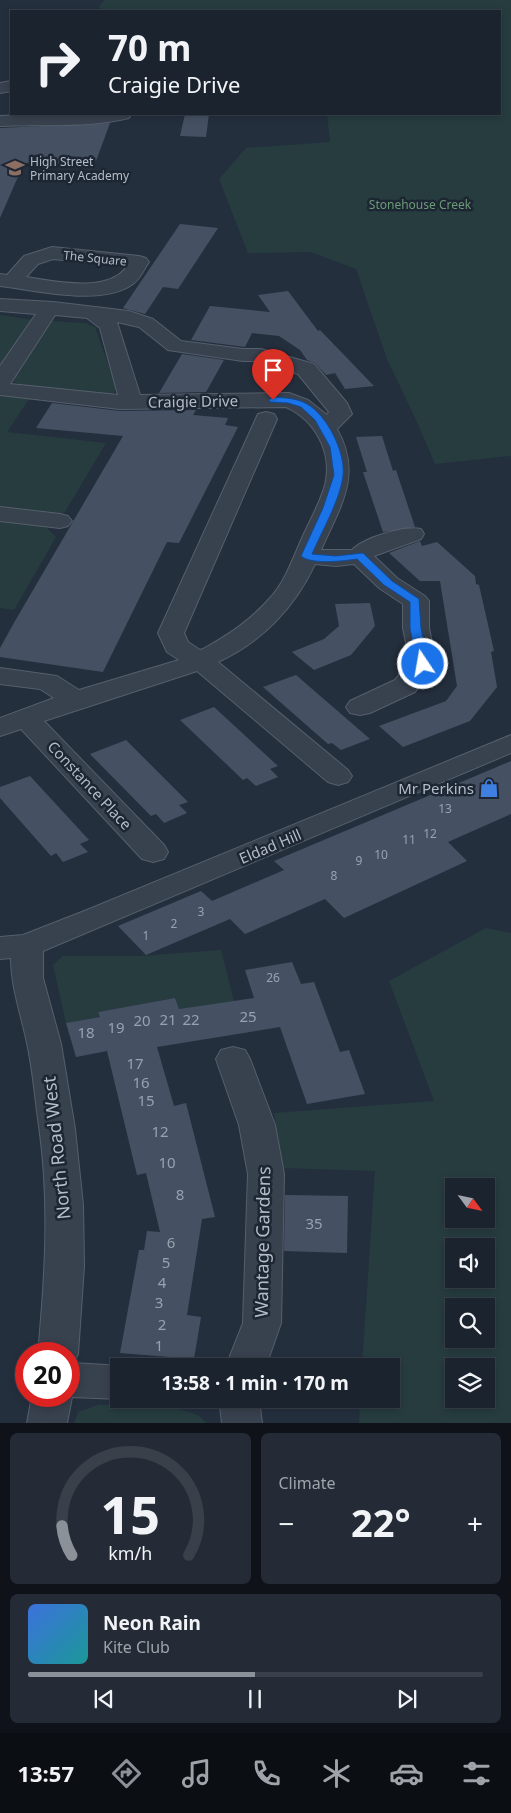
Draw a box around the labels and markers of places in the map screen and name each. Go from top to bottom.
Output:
place label: High Street Primary Academy [30,153,130,184]
school or university icon: High Street Primary Academy [4,157,26,179]
pin [252,349,294,400]
shop icon: Mr Perkins [478,777,500,799]
place label: Mr Perkins [398,778,474,798]

